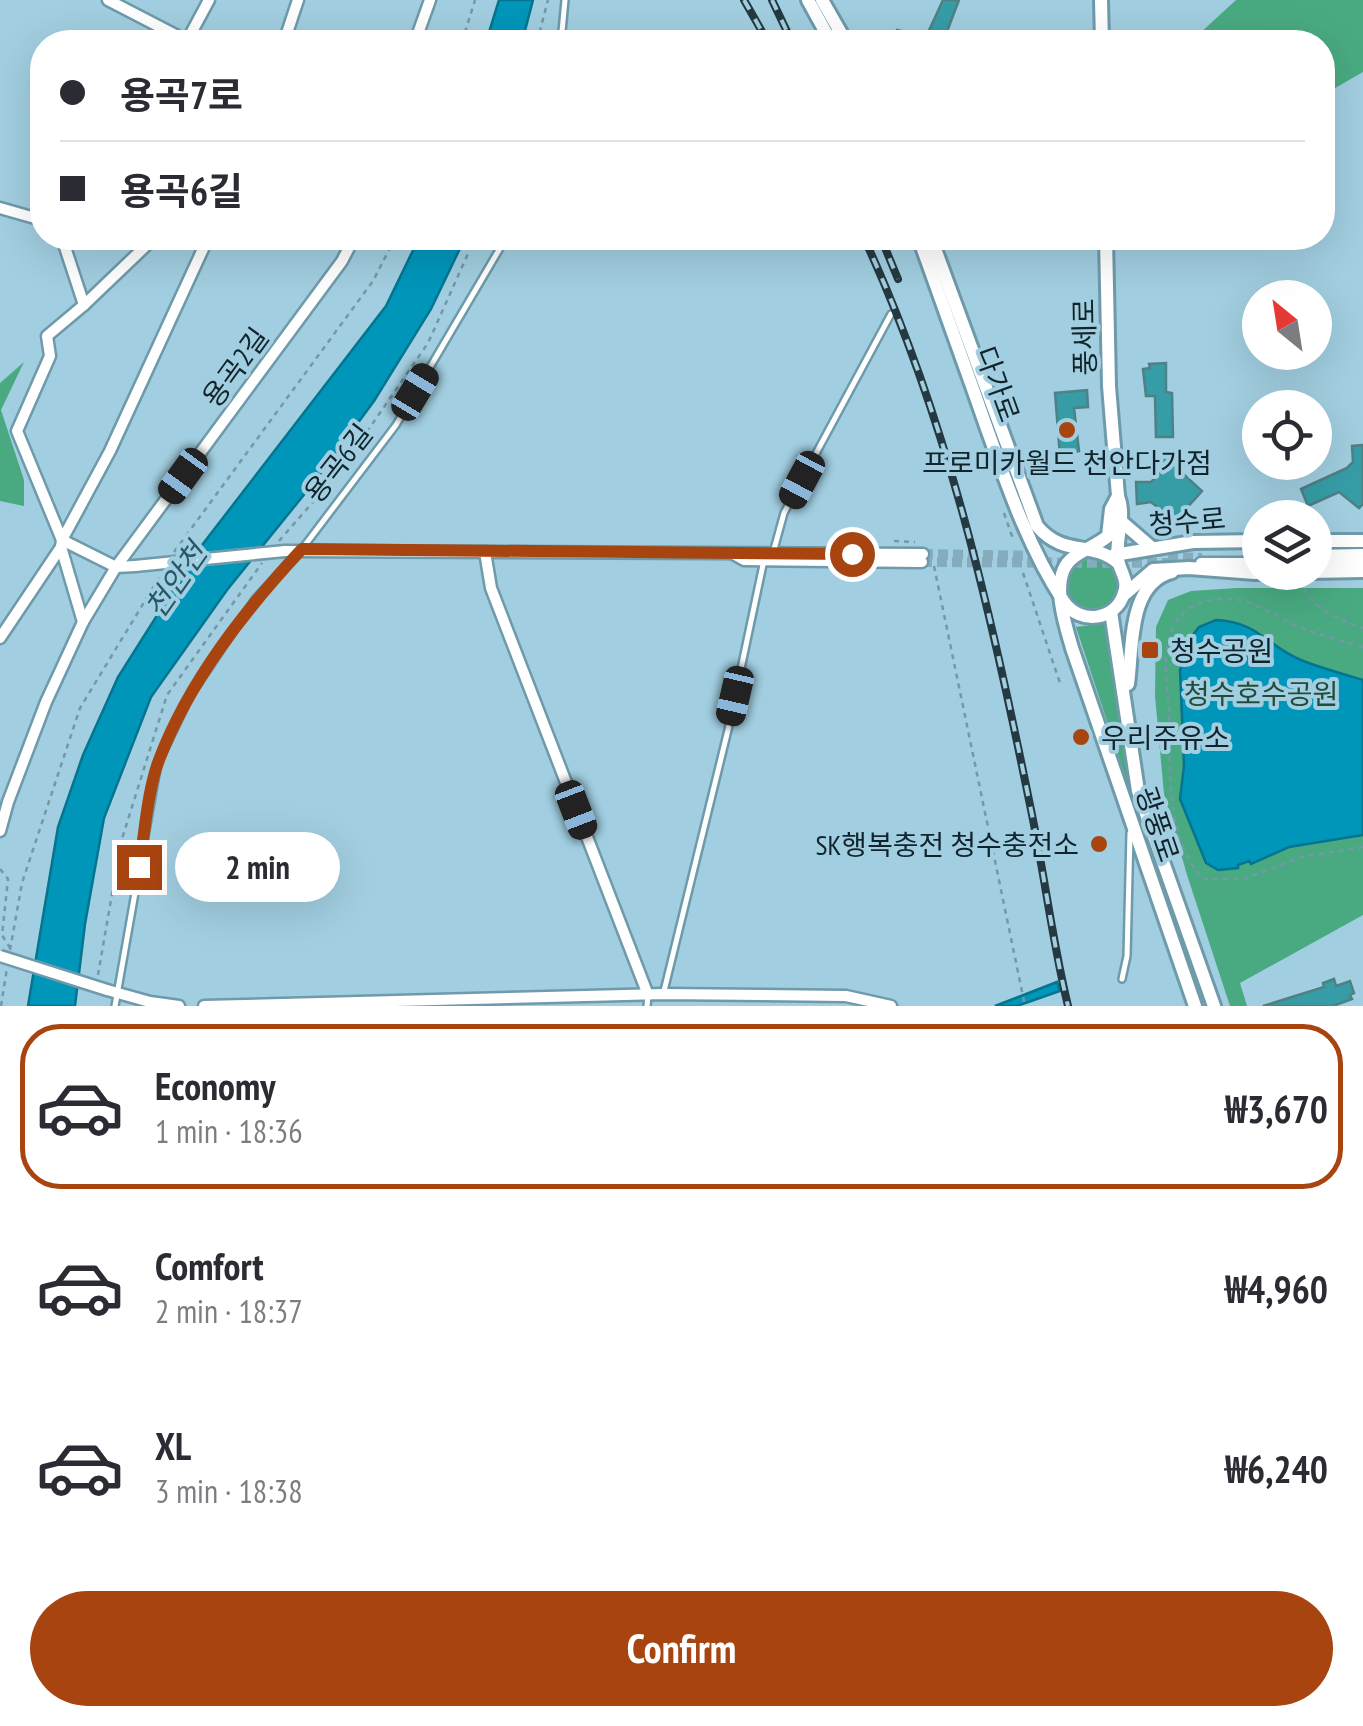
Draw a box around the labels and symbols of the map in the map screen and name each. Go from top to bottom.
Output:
north arrow [1242,280,1332,370]
street label: 풍세로 [1065,298,1103,376]
street label: 용곡2길 [194,320,276,414]
street label: 다가로 [967,341,1029,427]
car [387,359,443,425]
street label: 용곡6길 [296,416,380,510]
marker: 프로미카월드 천안다가점 [1056,419,1078,441]
car [153,443,213,509]
place label: 프로미카월드 천안다가점 [922,444,1212,481]
car [775,446,829,514]
street label: 청수로 [1147,499,1227,543]
water label: 천안천 [135,532,217,625]
route start [830,532,875,577]
place label: 청수공원 [1170,632,1273,669]
marker: 청수공원 [1139,639,1161,661]
car [714,663,756,729]
park label: 청수호수공원 [1184,675,1338,712]
place label: 우리주유소 [1101,719,1230,756]
marker: 우리주유소 [1070,726,1092,748]
car [551,777,601,843]
street label: 광풍로 [1128,781,1188,867]
place label: SK행복충전 청수충전소 [815,826,1079,863]
callout: 2 min [174,832,339,902]
marker: SK행복충전 청수충전소 [1088,833,1110,855]
route end [117,845,162,890]

